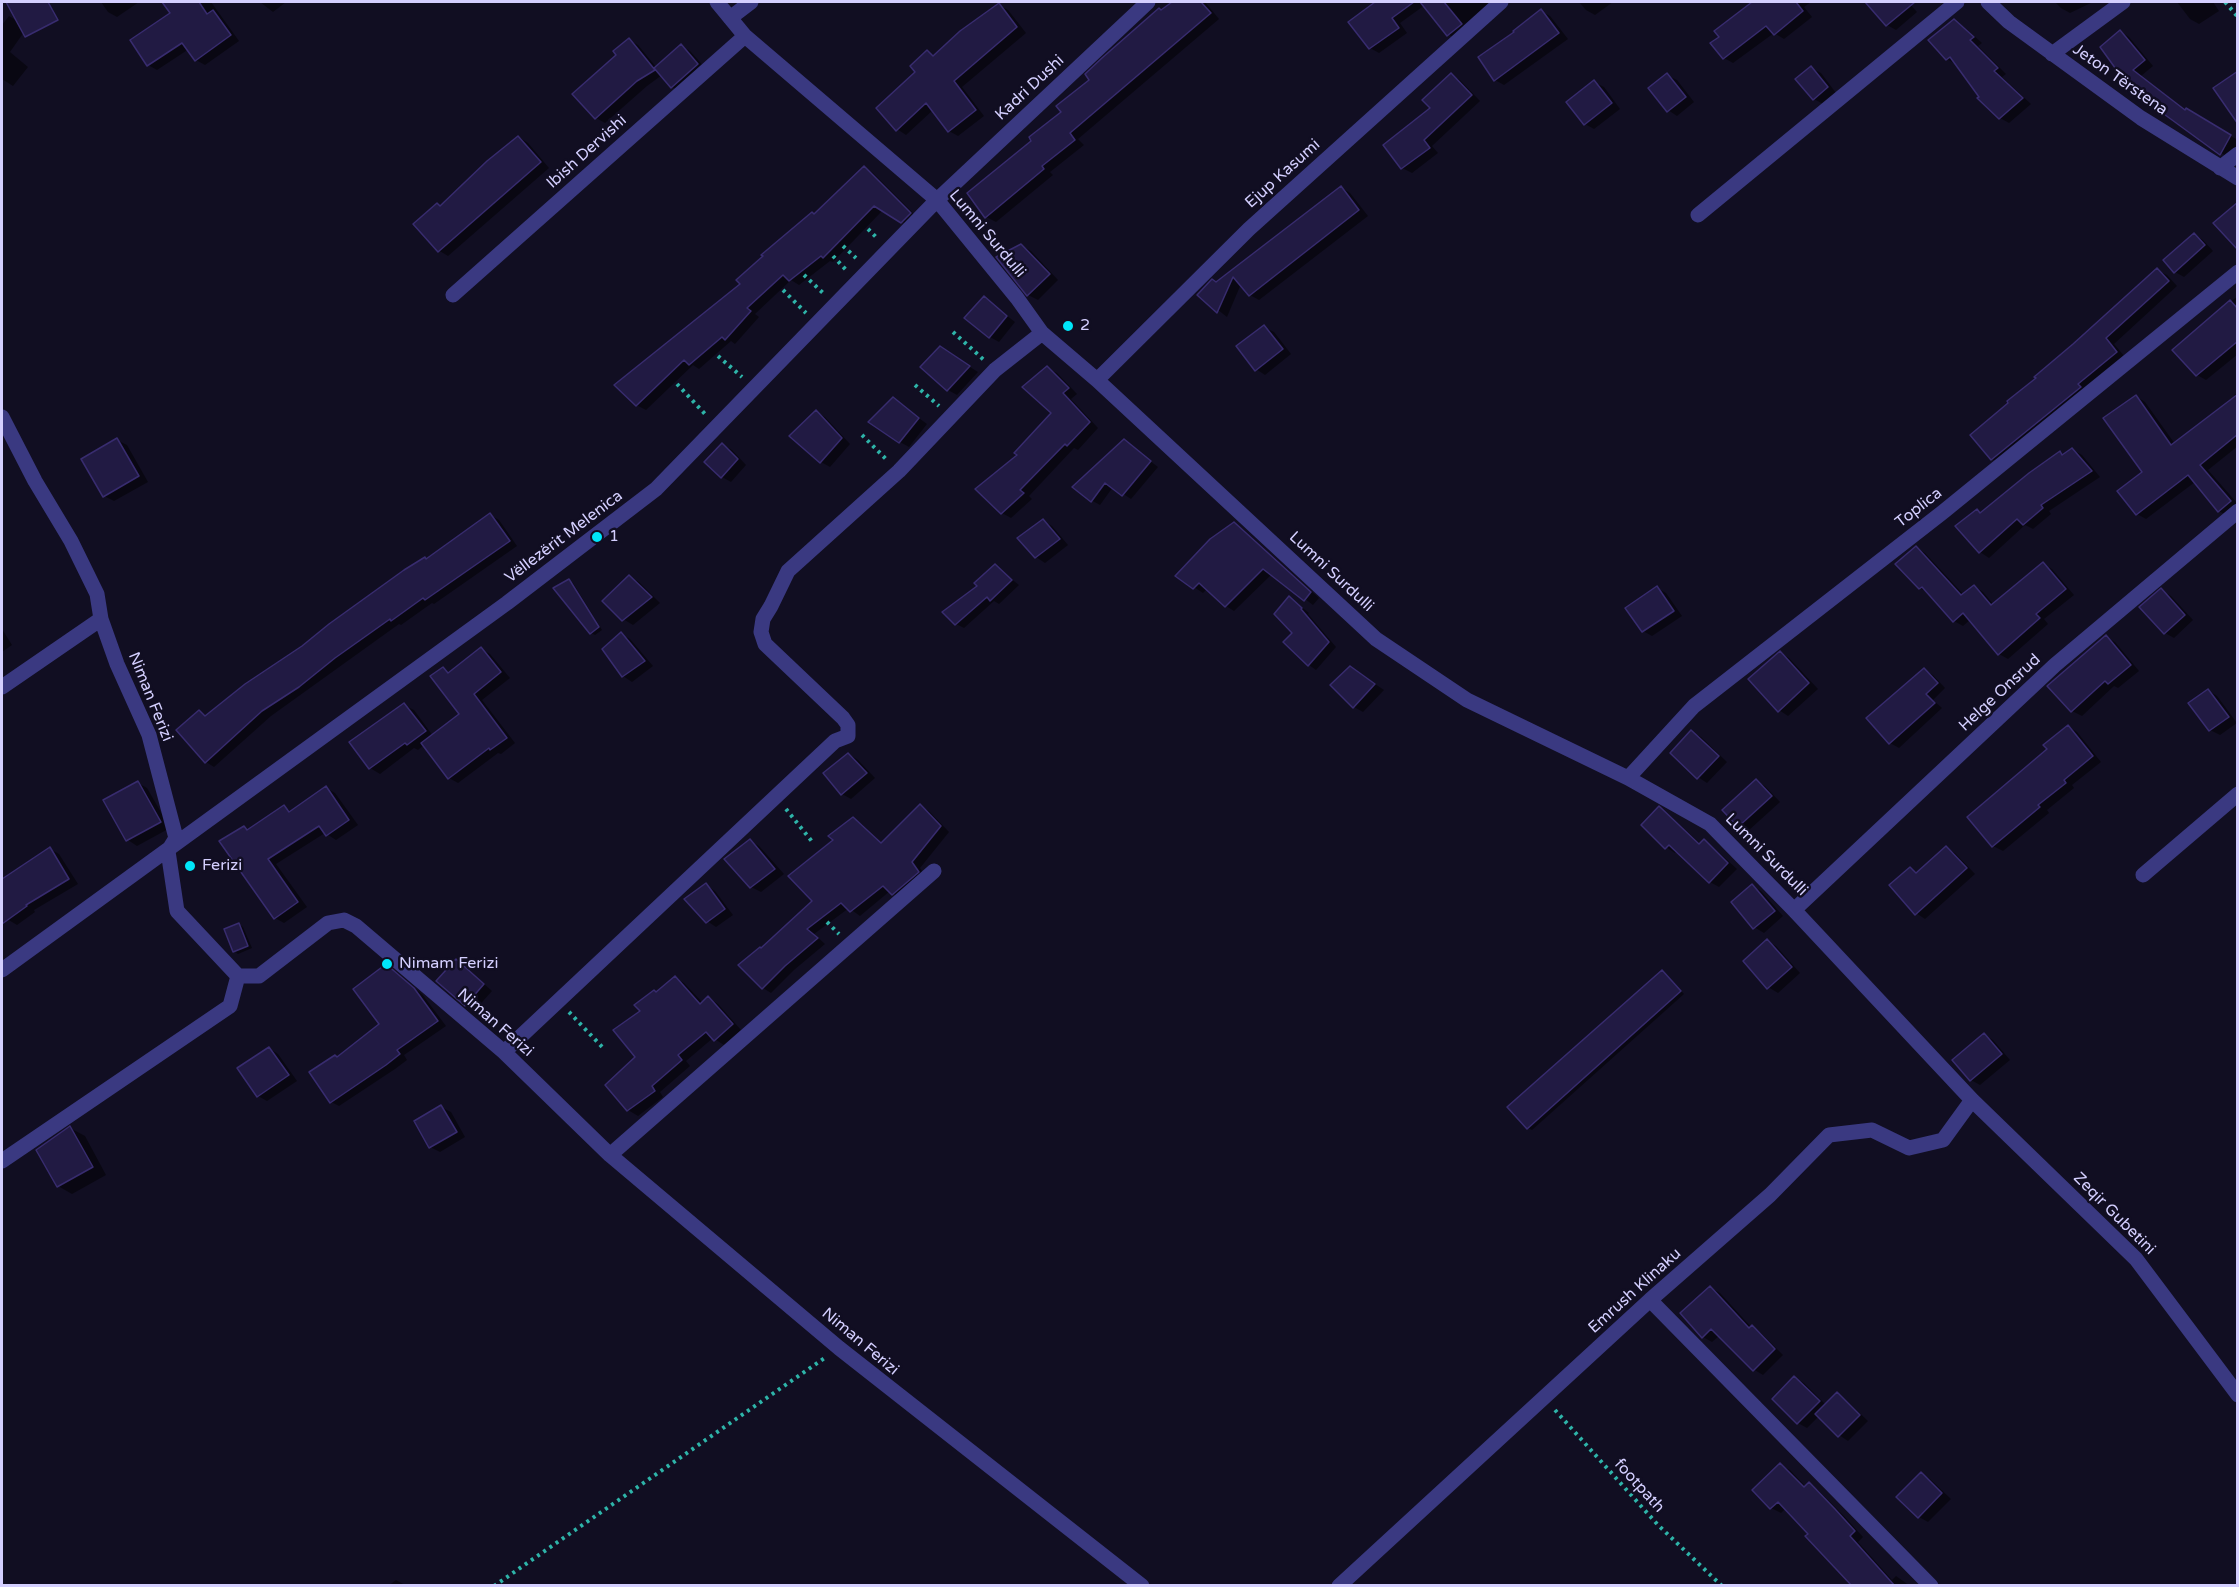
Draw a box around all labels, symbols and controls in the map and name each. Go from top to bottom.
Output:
street label: Jeton Tërstena [2069,40,2171,120]
street label: Kadri Dushi [992,51,1068,125]
street label: Ibish Dervishi [543,111,631,193]
street label: Ejup Kasumi [1242,135,1324,213]
street label: Lumni Surdulli [945,186,1029,282]
place label: 2 [1080,316,1090,336]
marker: 2 [1061,319,1075,333]
street label: Toplica [1892,484,1946,532]
street label: Vëllezërit Melenica [501,487,627,587]
place label: 1 [609,527,619,547]
street label: Lumni Surdulli [1285,528,1377,616]
marker: 1 [590,530,604,544]
street label: Niman Ferizi [123,650,177,744]
street label: Helge Onsrud [1955,650,2045,736]
street label: Lumni Surdulli [1721,810,1811,900]
place label: Ferizi [202,856,242,876]
marker: Ferizi [183,859,197,873]
place label: Nimam Ferizi [399,954,498,974]
marker: Nimam Ferizi [380,957,394,971]
street label: Niman Ferizi [453,985,537,1061]
street label: Zeqir Gubetini [2069,1169,2159,1259]
street label: Emrush Klinaku [1585,1244,1685,1338]
street label: Niman Ferizi [818,1304,902,1380]
street label: footpath [1610,1455,1668,1517]

